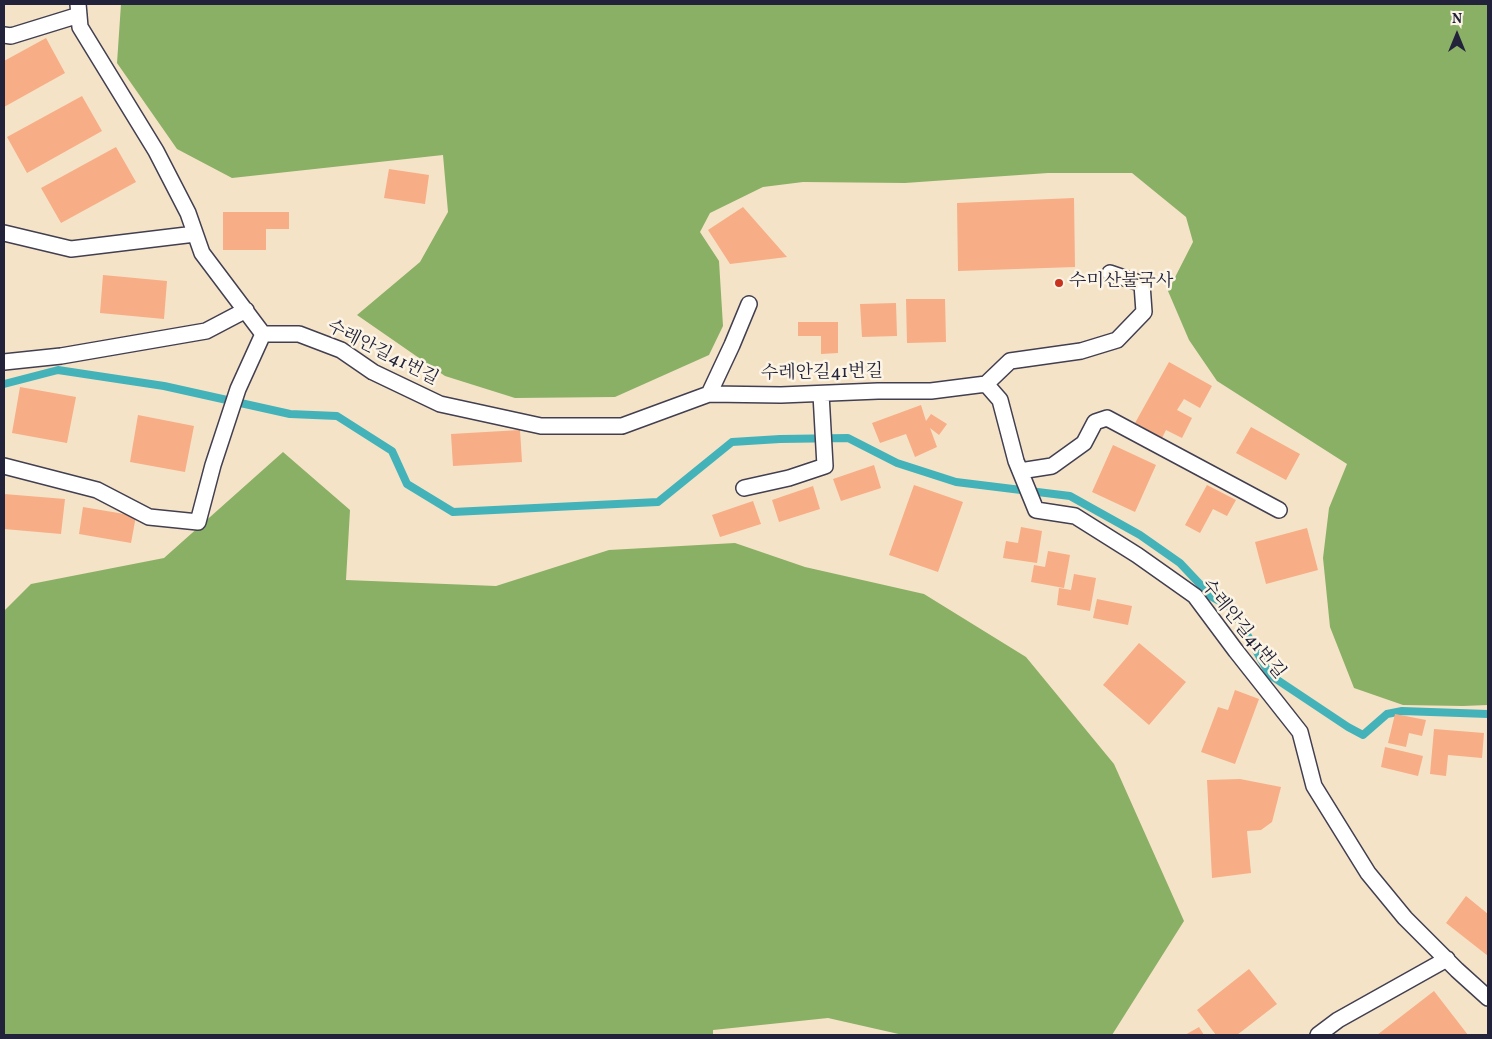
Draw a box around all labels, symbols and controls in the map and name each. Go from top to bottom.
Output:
north arrow [1432,10,1482,60]
text: N [1452,10,1462,29]
place label: 수미산불국사 [1069,272,1173,294]
marker: 수미산불국사 [1053,277,1065,289]
street label: 수레안길41번길 [323,317,441,391]
street label: 수레안길41번길 [761,362,883,386]
street label: 수레안길41번길 [1195,576,1289,684]

